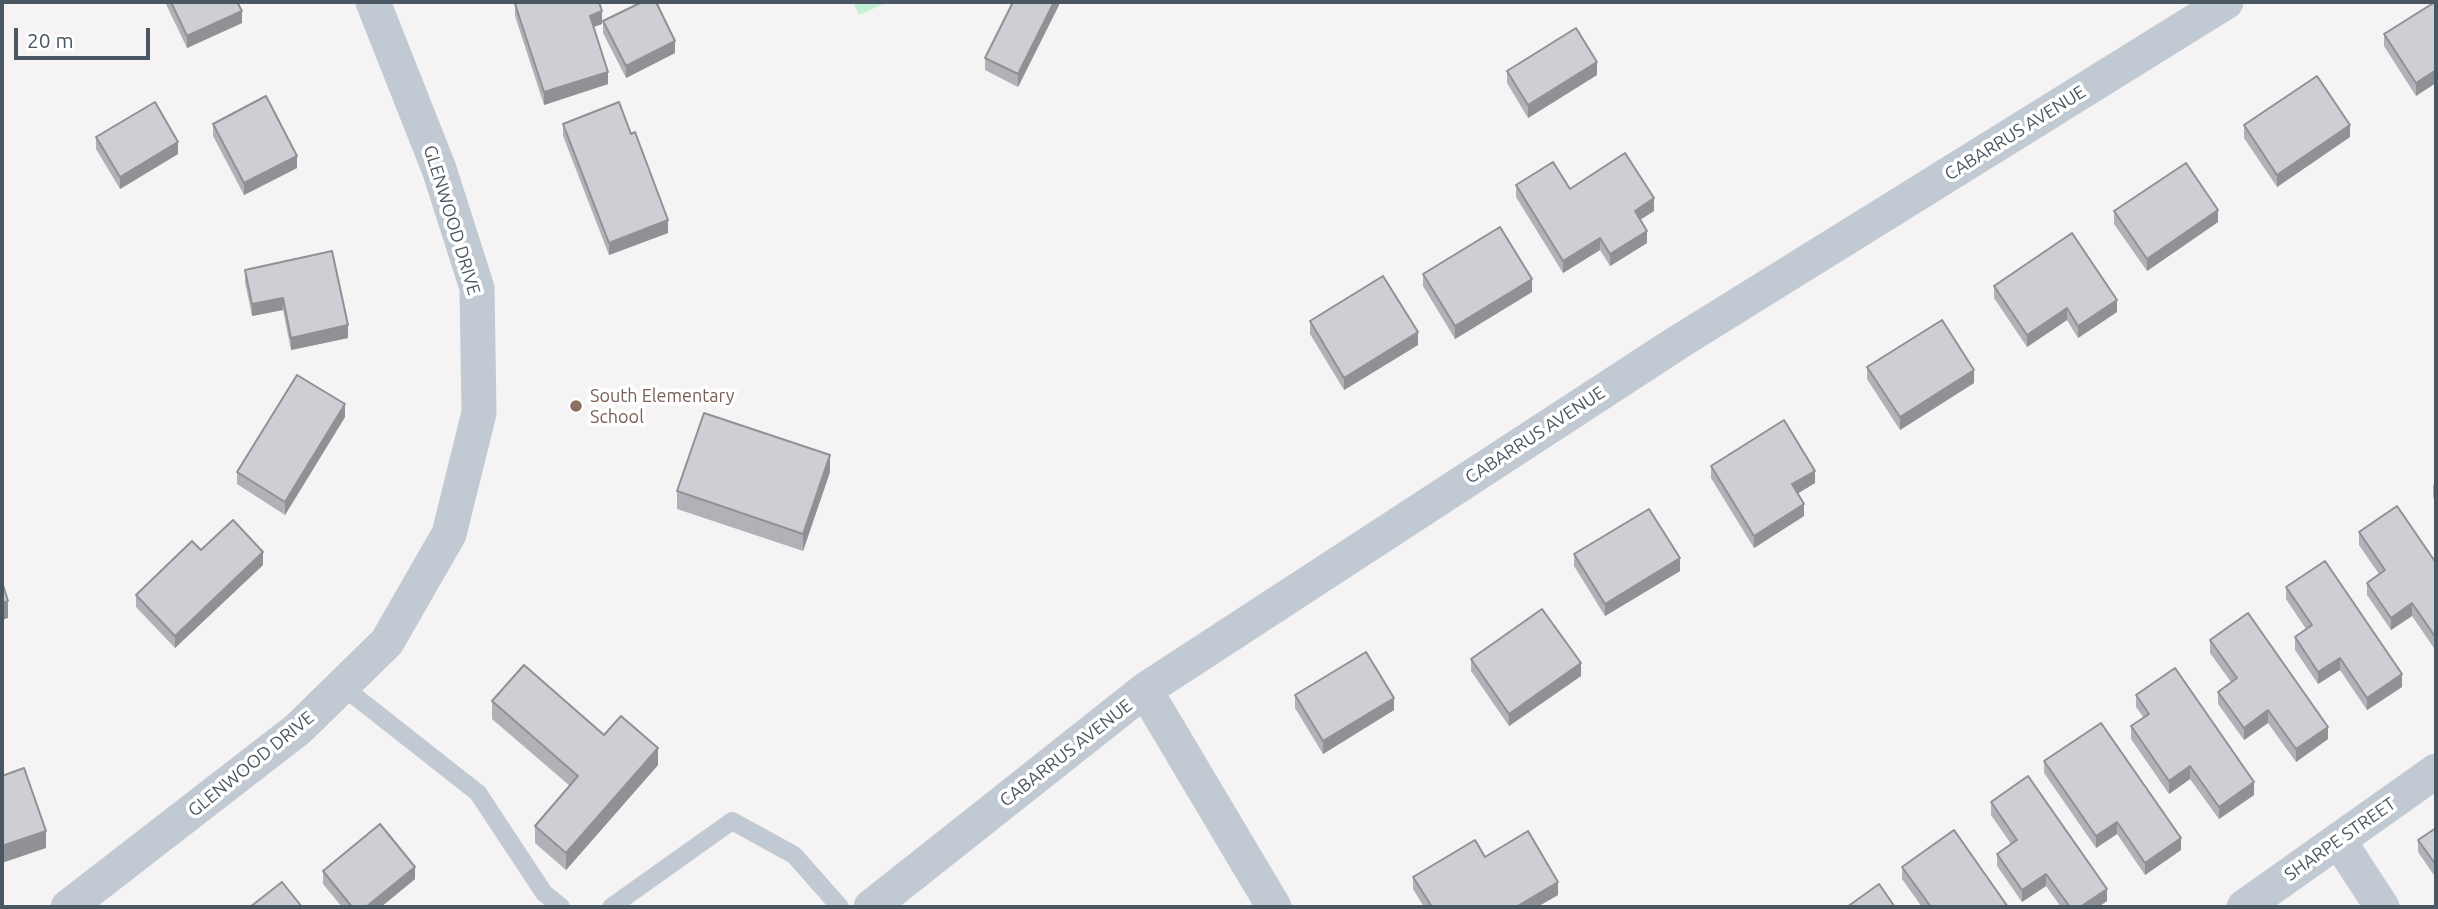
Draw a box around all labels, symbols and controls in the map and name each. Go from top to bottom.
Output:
scale bar [18,14,154,58]
text: 20 m [27,28,74,52]
street label: CABARRUS AVENUE [1941,81,2089,185]
street label: GLENWOOD DRIVE [419,142,485,298]
street label: CABARRUS AVENUE [1461,382,1609,488]
place label: South Elementary School [590,385,734,428]
marker: South Elementary School [568,398,584,414]
street label: CABARRUS AVENUE [995,695,1137,811]
street label: GLENWOOD DRIVE [184,707,318,821]
street label: SHARPE STREET [2280,793,2400,885]

